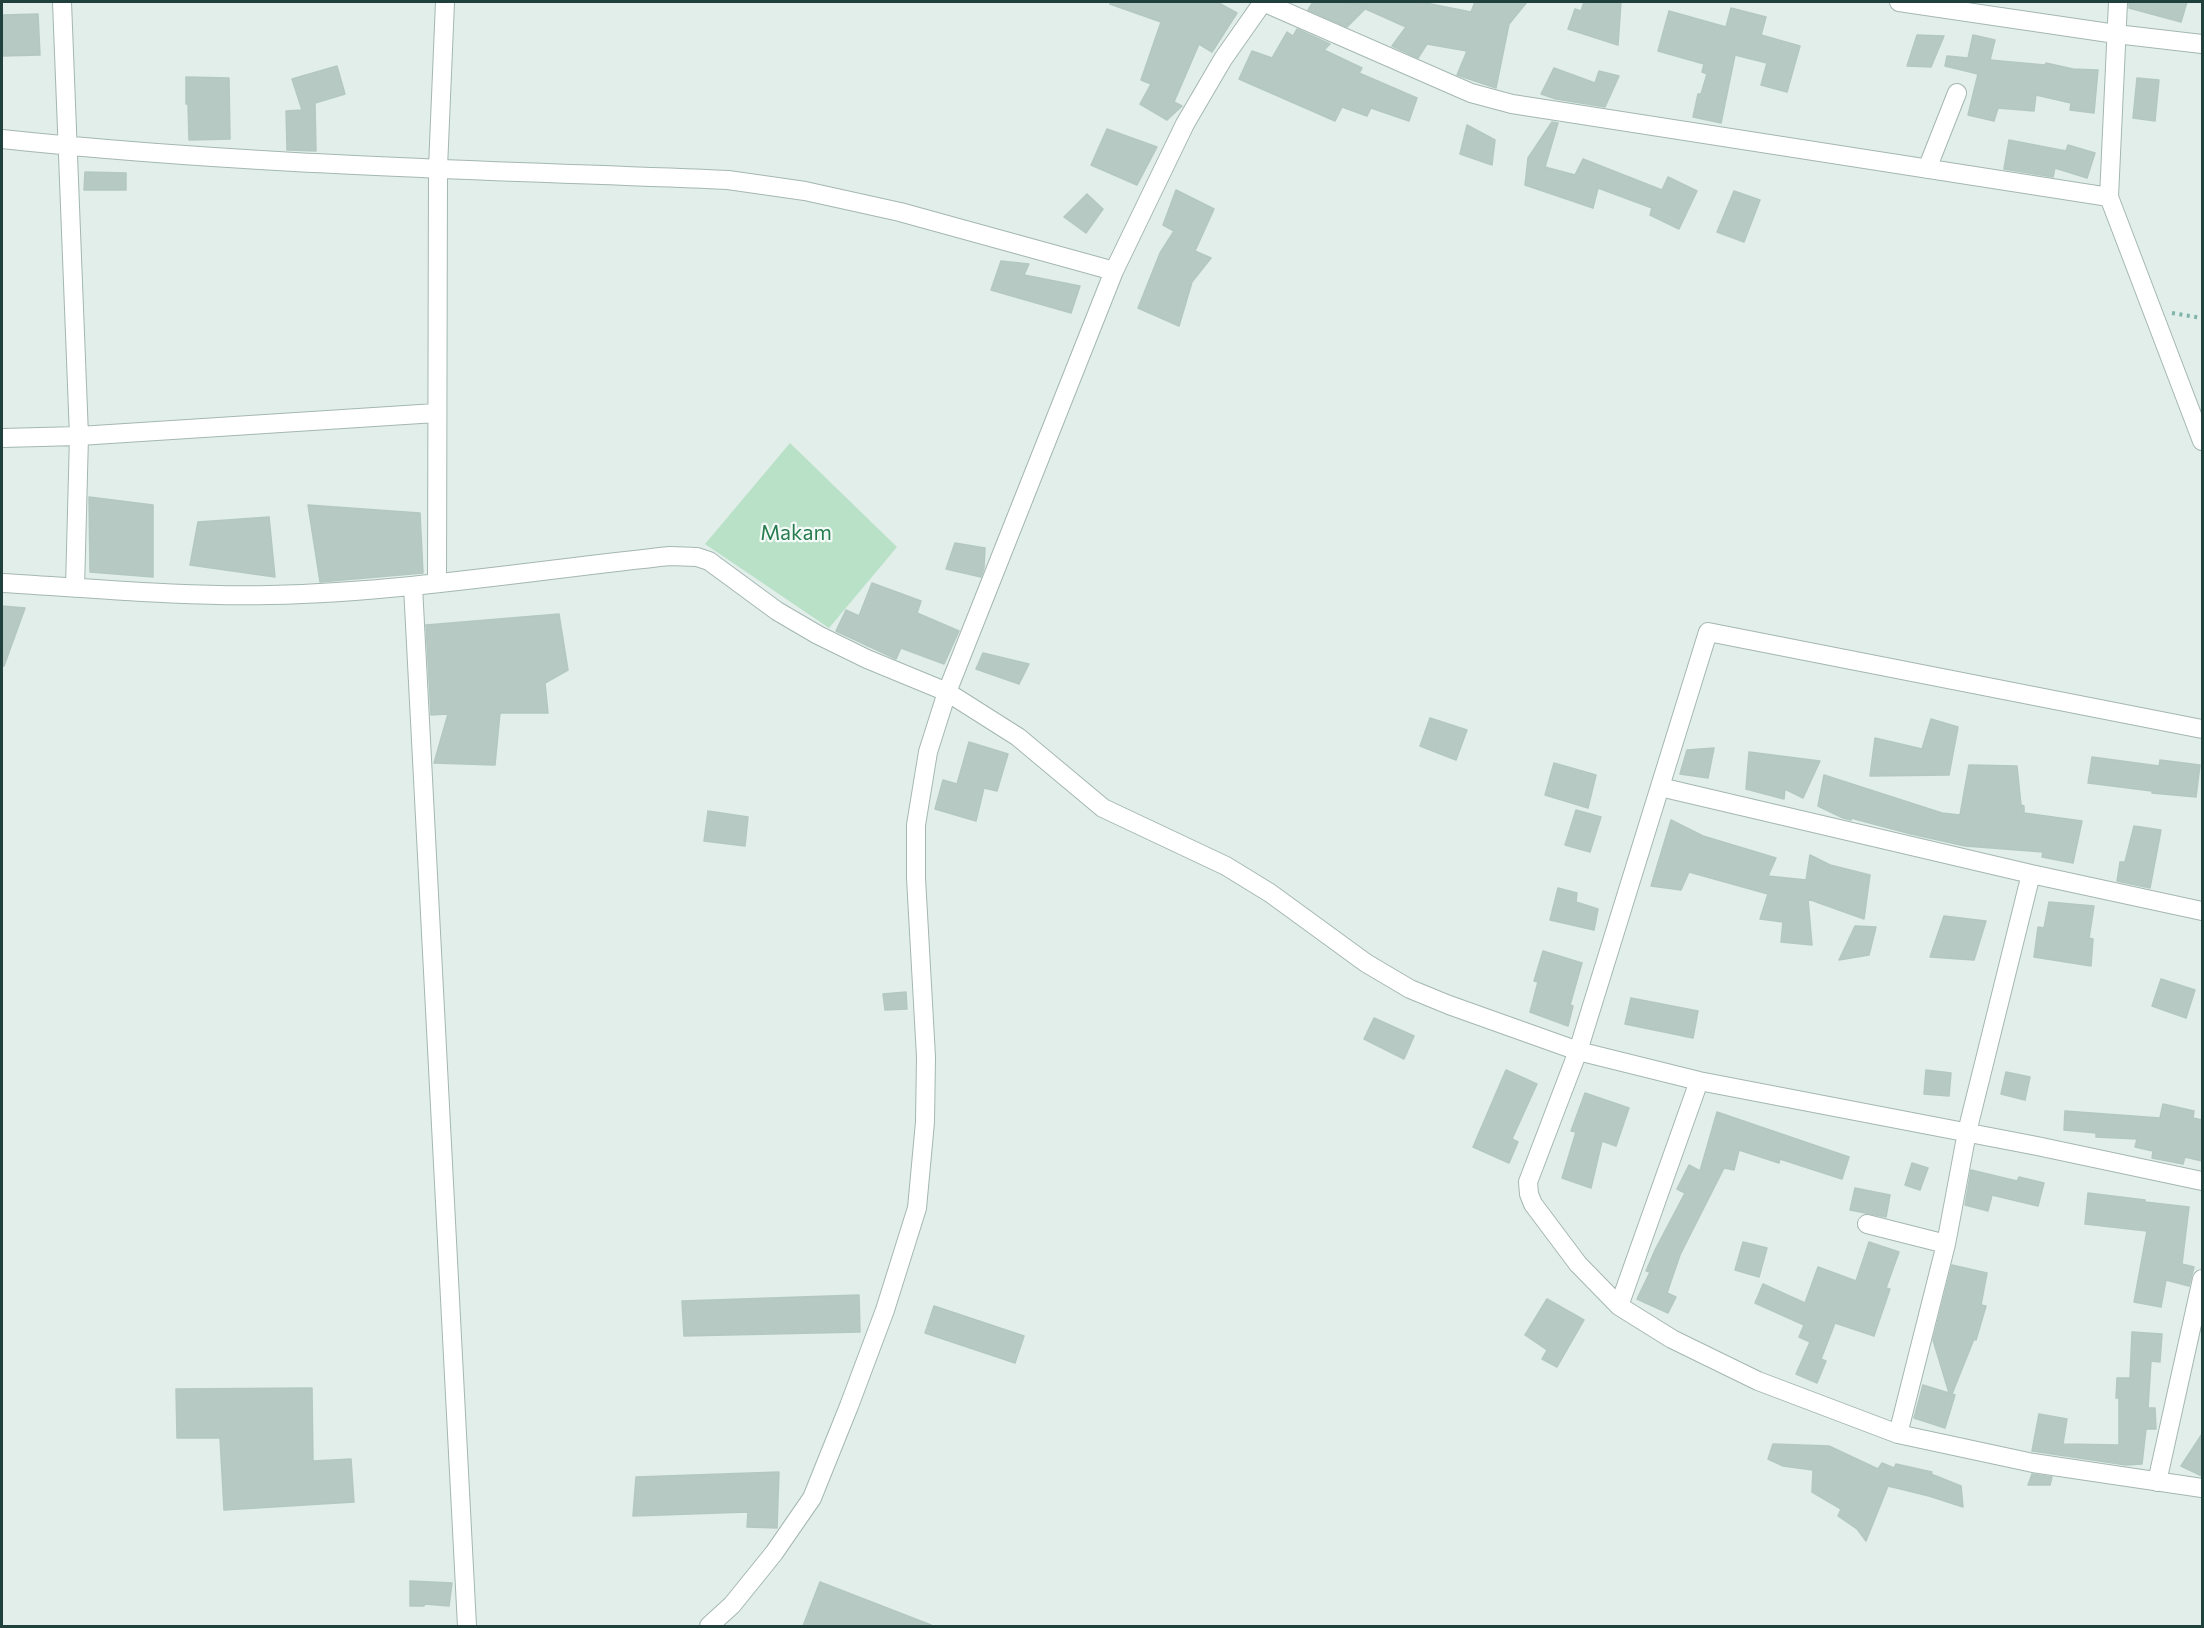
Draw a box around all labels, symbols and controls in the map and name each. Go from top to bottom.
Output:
park label: Makam [760,520,832,546]

